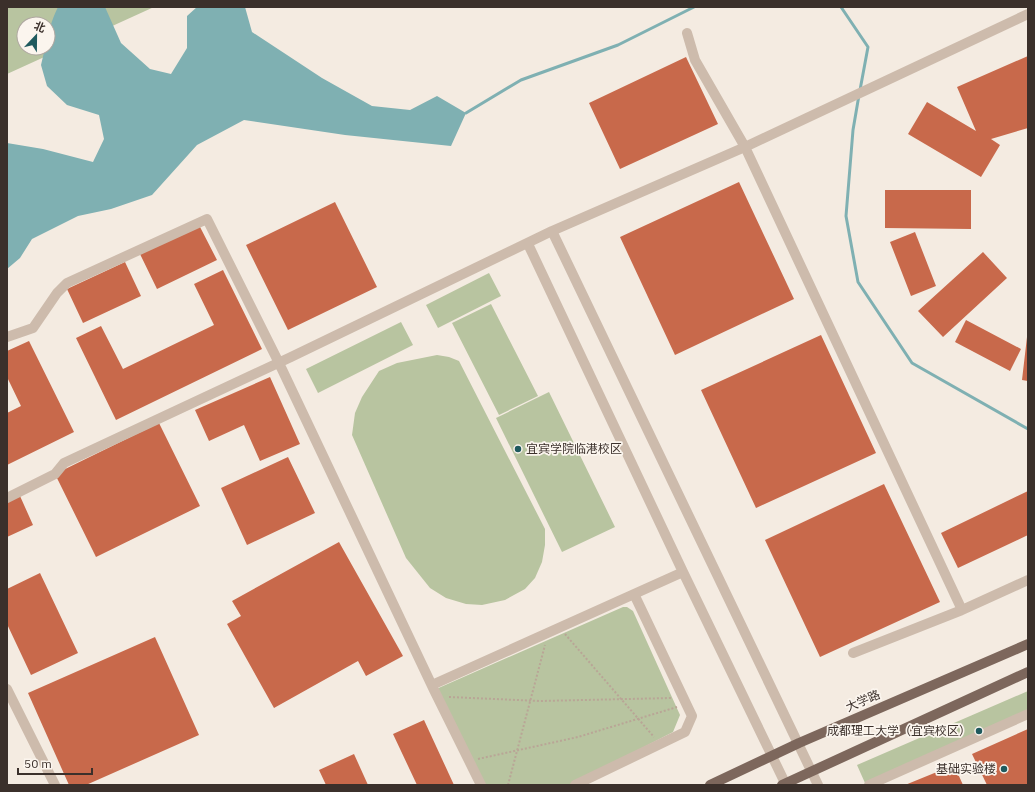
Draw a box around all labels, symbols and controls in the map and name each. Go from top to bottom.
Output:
north arrow [16,16,56,56]
text: 北 [32,18,47,35]
place label: 宜宾学院临港校区 [526,441,622,456]
marker: 宜宾学院临港校区 [513,444,523,454]
street label: 大学路 [843,687,882,714]
place label: 成都理工大学（宜宾校区） [827,723,971,738]
marker: 成都理工大学（宜宾校区） [974,726,984,736]
scale bar [18,750,92,776]
text: 50 m [24,756,52,771]
place label: 基础实验楼 [936,761,996,776]
marker: 基础实验楼 [999,764,1009,774]

